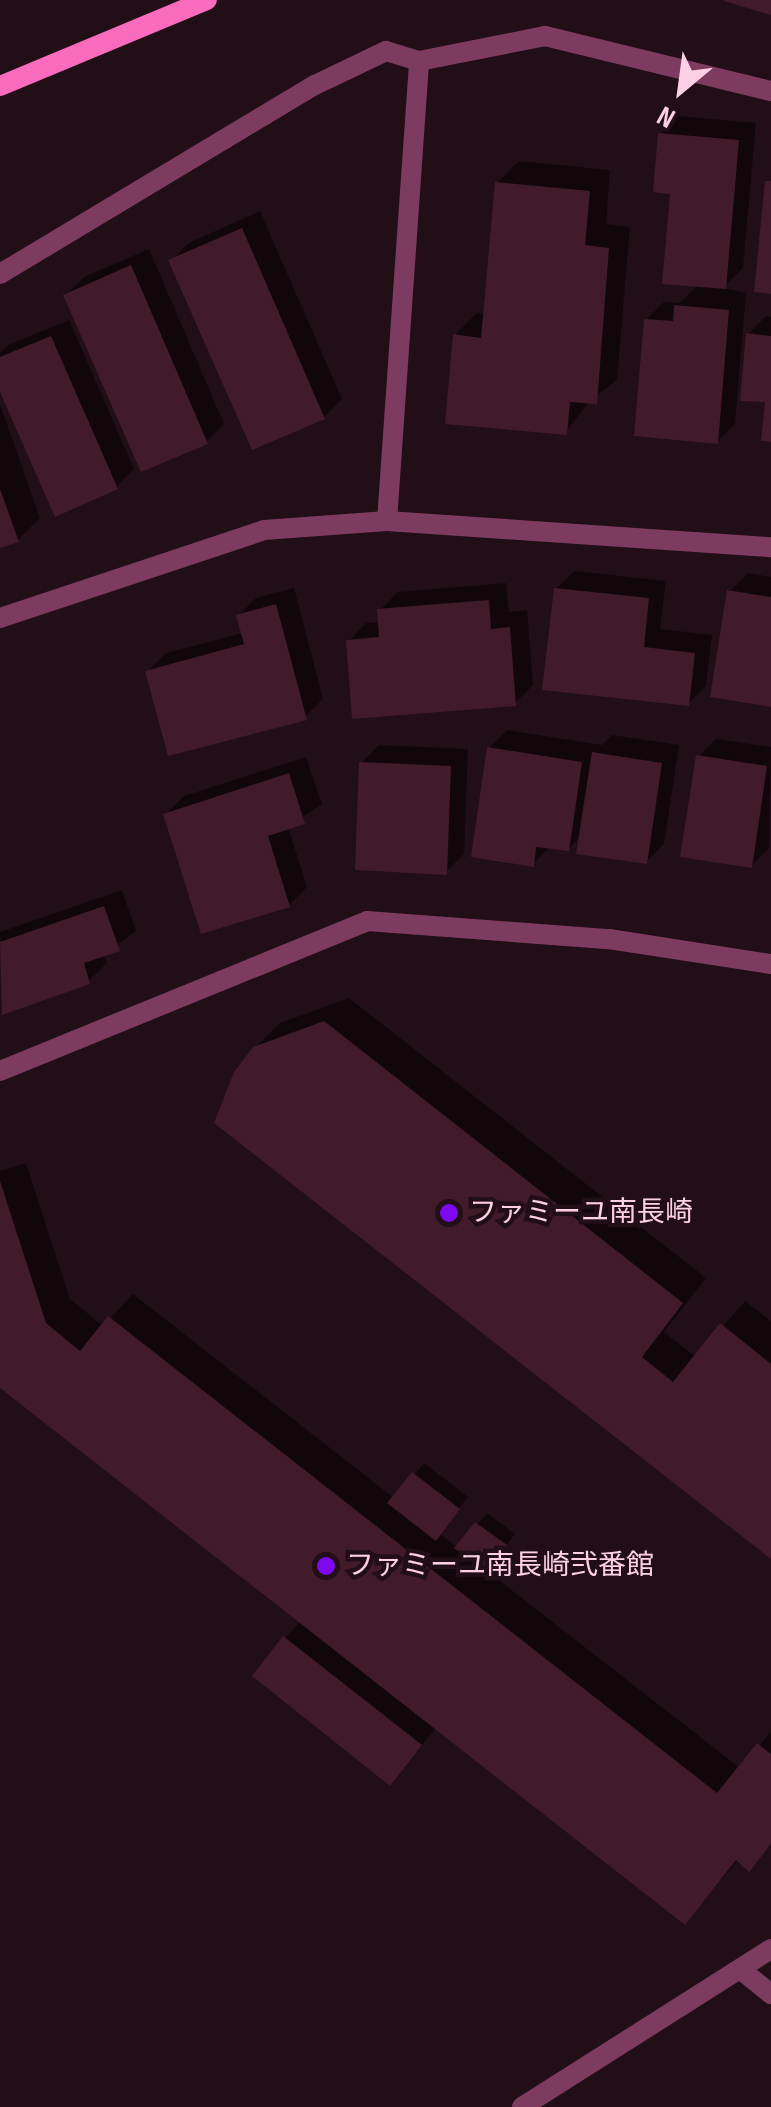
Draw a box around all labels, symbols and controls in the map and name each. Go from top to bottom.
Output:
north arrow [631,40,731,140]
text: N [652,99,681,135]
place label: ファミーユ南長崎 [469,1196,693,1230]
marker: ファミーユ南長崎 [438,1202,460,1224]
place label: ファミーユ南長崎弐番館 [346,1549,654,1583]
marker: ファミーユ南長崎弐番館 [315,1555,337,1577]

